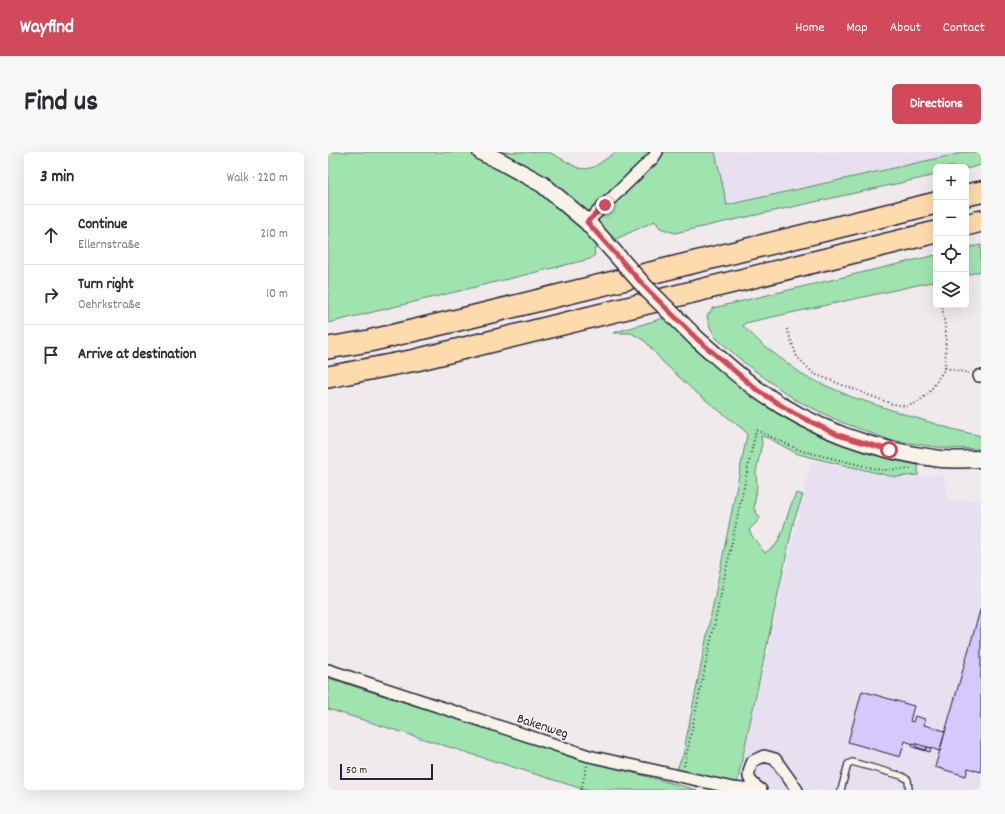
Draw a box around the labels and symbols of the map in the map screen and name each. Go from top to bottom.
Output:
route end [596,196,614,214]
route start [880,441,898,459]
street label: Bakenweg [514,709,571,745]
scale bar [340,762,433,781]

